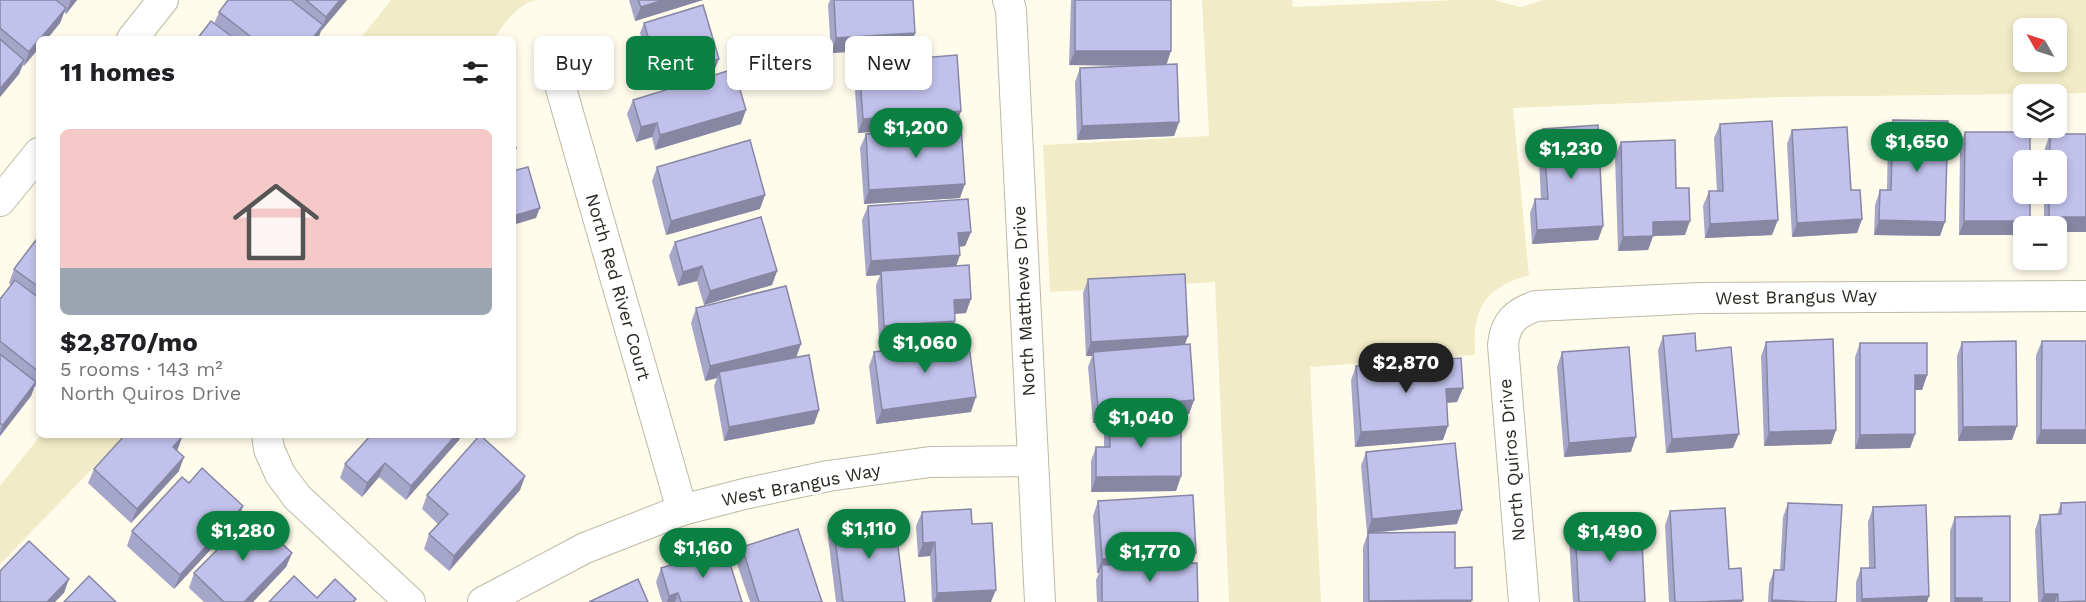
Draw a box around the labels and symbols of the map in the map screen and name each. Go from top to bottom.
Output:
north arrow [2013,18,2067,72]
pin: $1,200 [867,108,965,159]
pin: $1,650 [1868,122,1966,173]
pin: $1,230 [1522,129,1620,180]
street label: North Red River Court [582,191,655,383]
street label: North Matthews Drive [1008,205,1039,397]
street label: West Brangus Way [1715,285,1878,308]
pin: $1,060 [876,323,974,374]
pin: $2,870 [1357,343,1455,394]
street label: North Quiros Drive [1494,378,1529,542]
pin: $1,040 [1092,398,1190,449]
street label: West Brangus Way [719,459,883,510]
pin: $1,110 [820,509,918,560]
pin: $1,280 [194,511,292,562]
pin: $1,490 [1561,512,1659,563]
pin: $1,160 [654,528,752,579]
pin: $1,770 [1101,532,1199,583]

